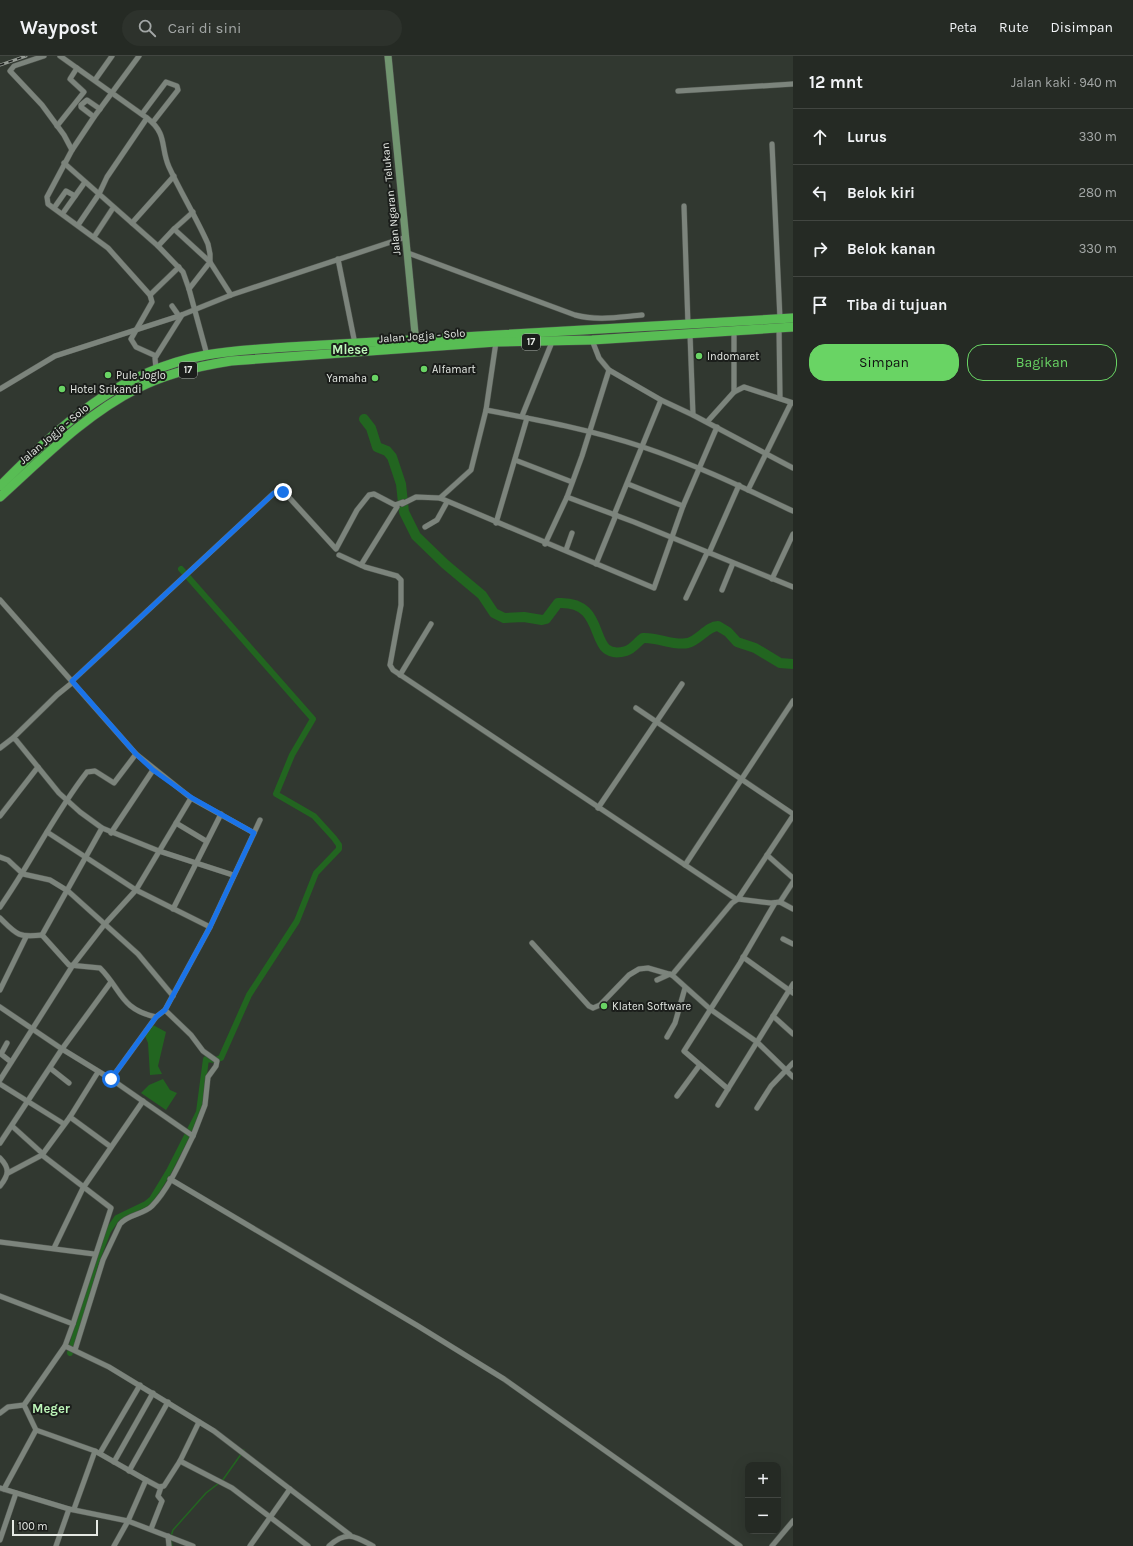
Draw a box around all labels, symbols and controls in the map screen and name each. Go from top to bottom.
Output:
search box [122,10,402,46]
text: Waypost [20,17,98,39]
icon: search [136,17,158,39]
text: Cari di sini [168,19,241,37]
text: Peta [949,19,977,36]
text: Rute [999,19,1029,36]
text: Disimpan [1051,19,1113,36]
text: 12 mnt [809,72,863,92]
text: Jalan kaki · 940 m [1011,75,1117,90]
icon: ahead [809,126,831,148]
text: Lurus [847,128,887,146]
text: 330 m [1079,129,1117,144]
street label: Jalan Ngaran - Telukan [379,142,403,256]
icon: left [809,182,831,204]
text: Belok kiri [847,184,915,202]
text: 280 m [1079,185,1117,200]
icon: right [809,238,831,260]
text: Belok kanan [847,240,936,258]
text: 330 m [1079,241,1117,256]
icon: arrive [809,294,831,316]
text: Tiba di tujuan [847,296,947,314]
street label: Jalan Jogja - Solo [378,326,466,346]
road number: 17 [522,334,540,350]
district label: Mlese [332,342,368,357]
button: Simpan [809,344,959,381]
button: Bagikan [967,344,1117,381]
place label: Indomaret [707,350,759,363]
marker: Indomaret [694,351,704,361]
road number: 17 [179,362,197,378]
place label: Alfamart [432,363,476,376]
marker: Alfamart [419,364,429,374]
place label: Pule Joglo [116,369,166,382]
marker: Pule Joglo [103,370,113,380]
place label: Yamaha [327,372,367,385]
marker: Yamaha [370,373,380,383]
place label: Hotel Srikandi [70,383,141,396]
marker: Hotel Srikandi [57,384,67,394]
street label: Jalan Jogja - Solo [17,401,91,467]
route end [274,483,292,501]
place label: Klaten Software [612,1000,691,1013]
marker: Klaten Software [599,1001,609,1011]
route start [102,1070,120,1088]
district label: Meger [32,1401,71,1416]
map controls [745,1462,781,1534]
button: + [745,1462,781,1498]
button: − [745,1498,781,1534]
scale bar [12,1518,98,1537]
text: 100 m [18,1520,48,1533]

